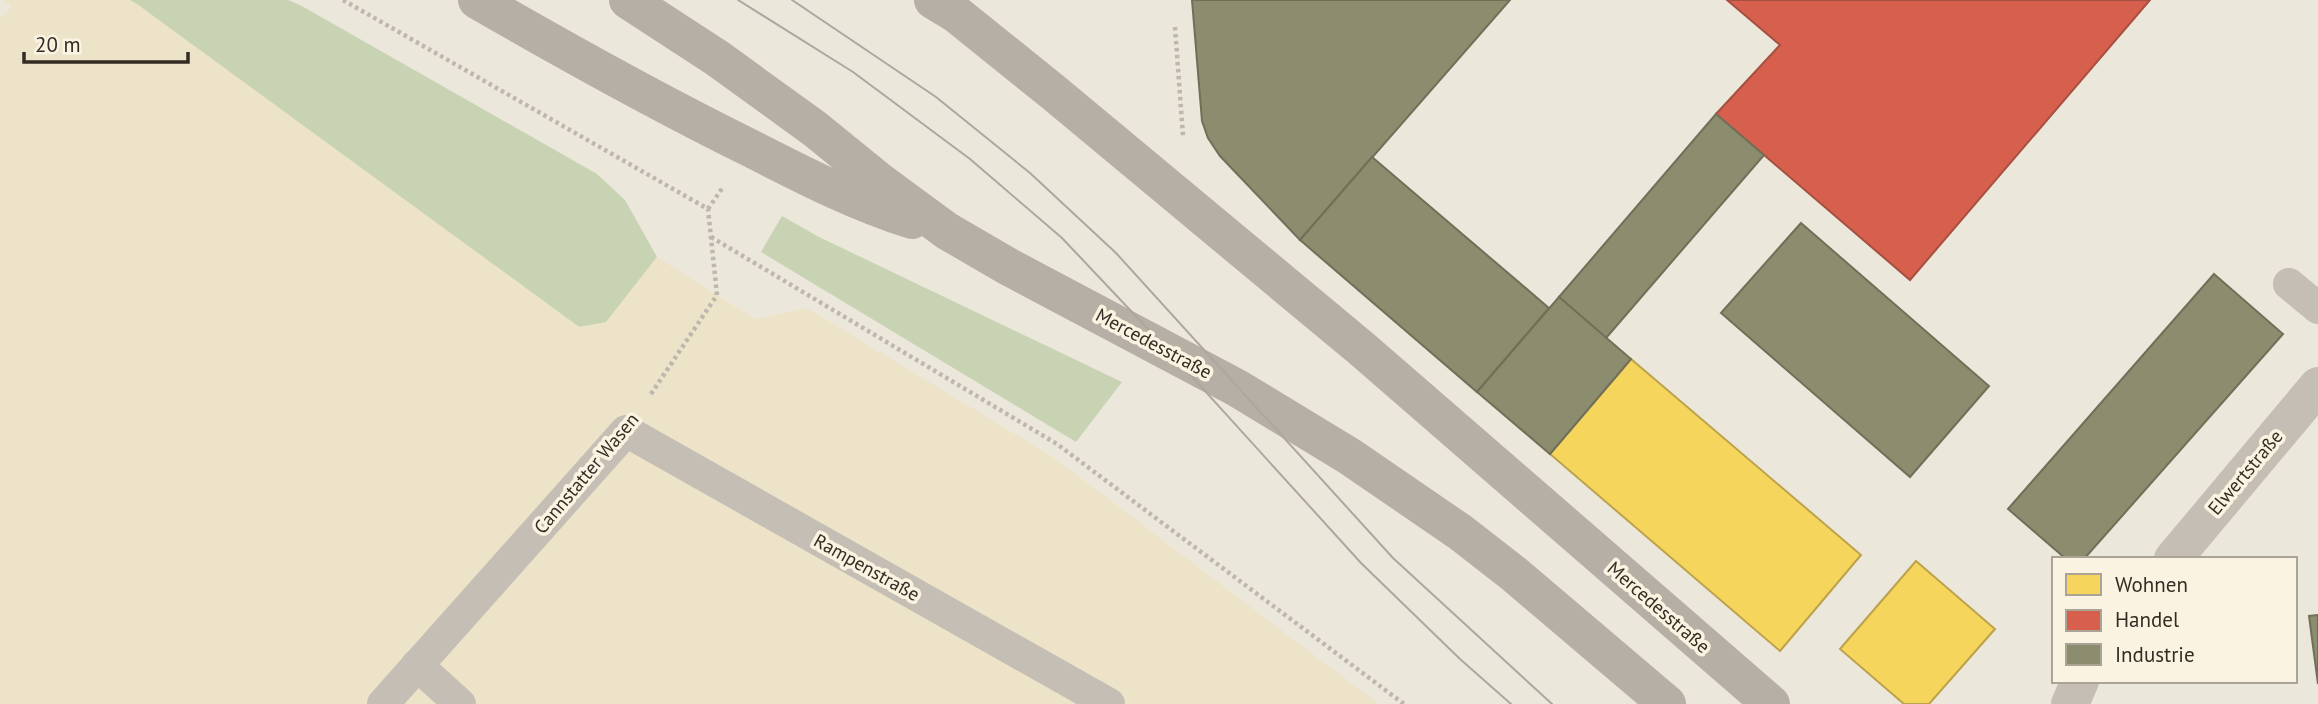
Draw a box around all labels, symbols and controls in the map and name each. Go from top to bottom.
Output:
scale bar [24,21,189,65]
text: 20 m [35,31,81,58]
street label: Mercedesstraße [1092,302,1216,384]
street label: Cannstatter Wasen [528,408,644,538]
street label: Elwertstraße [2202,425,2288,519]
street label: Rampenstraße [810,528,924,606]
street label: Mercedesstraße [1603,556,1715,658]
legend [2052,557,2297,683]
text: Wohnen [2115,571,2188,598]
text: Handel [2115,606,2179,633]
text: Industrie [2115,641,2195,668]

